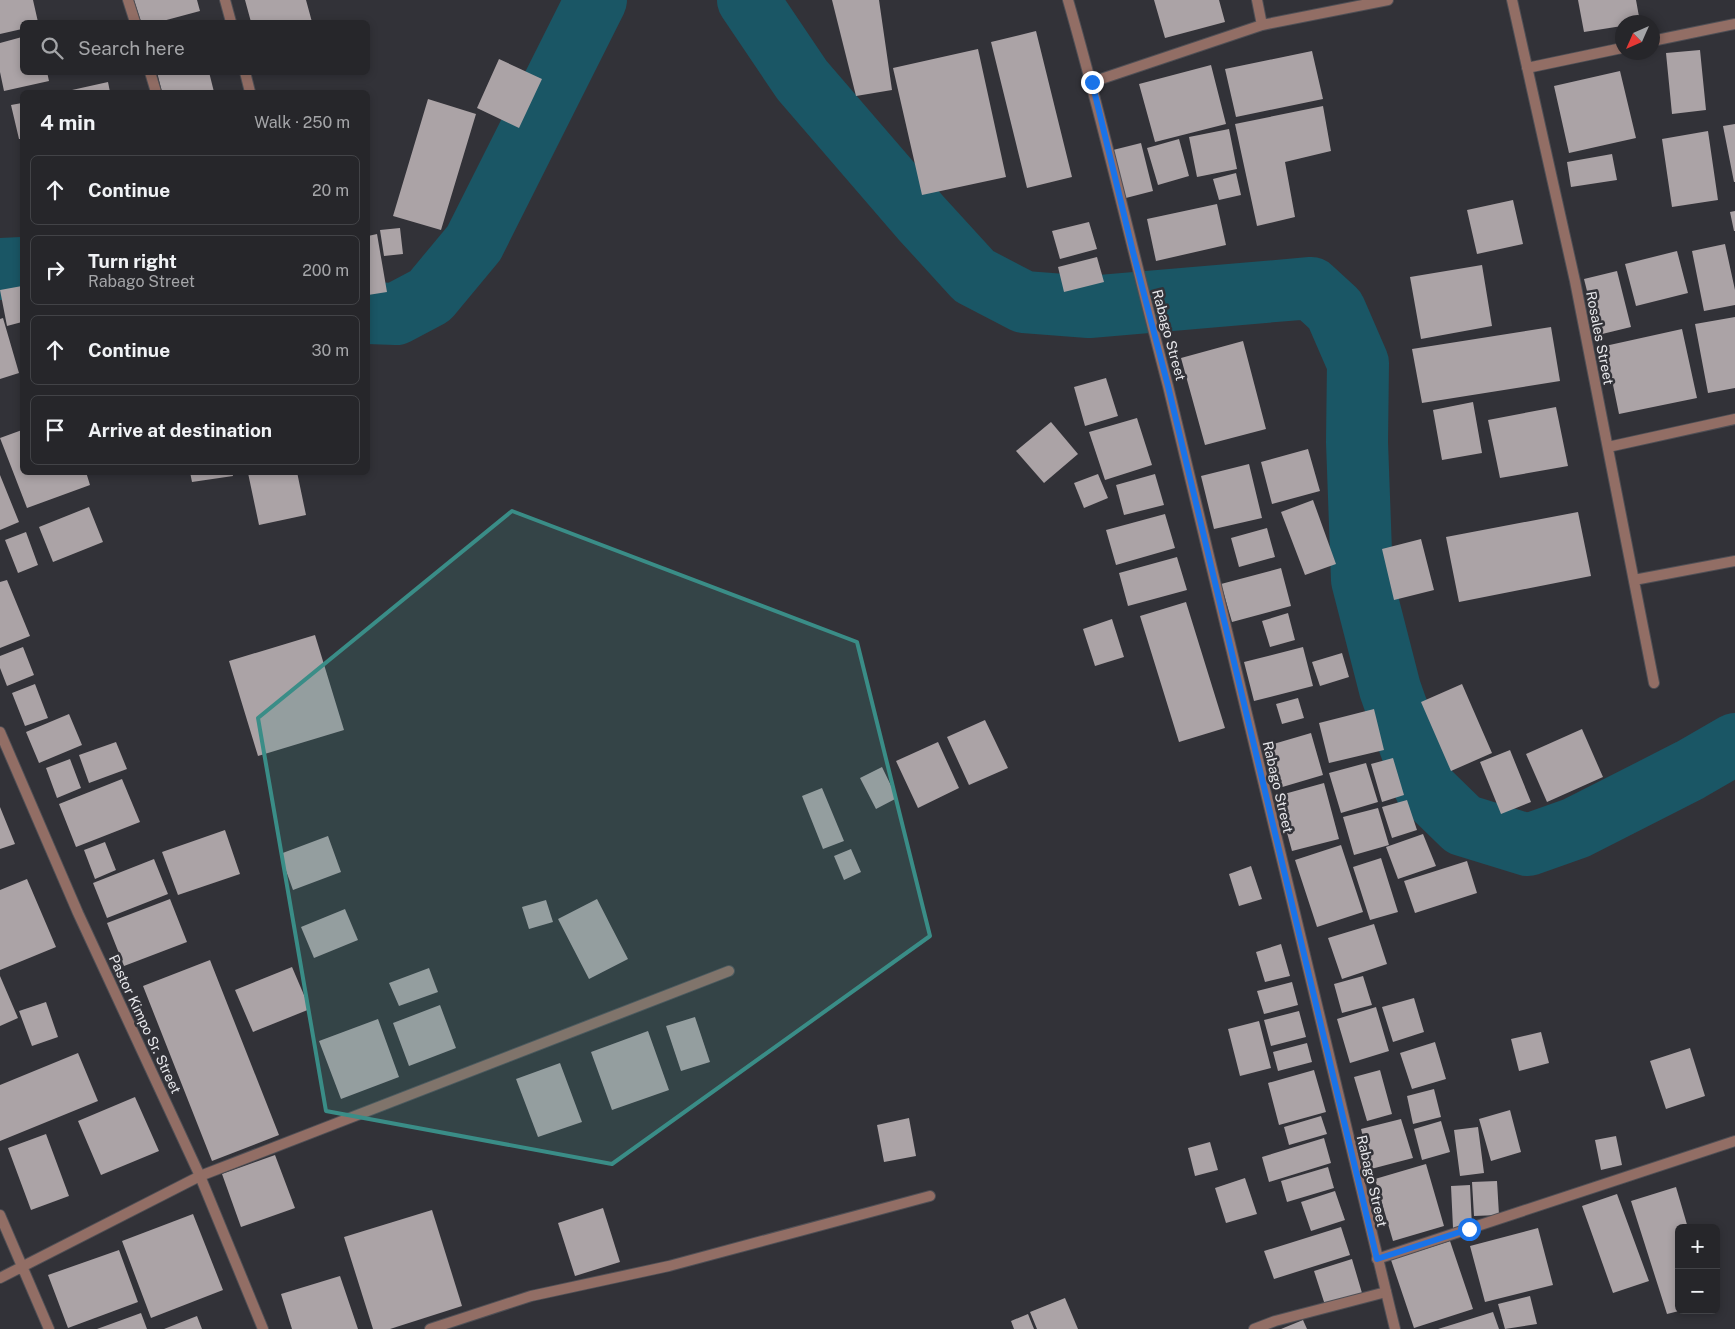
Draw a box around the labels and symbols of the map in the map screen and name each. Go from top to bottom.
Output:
north arrow [1615,15,1660,60]
route end [1081,71,1104,94]
street label: Rabago Street [1149,288,1189,382]
street label: Rosales Street [1583,290,1617,386]
street label: Rabago Street [1260,740,1296,834]
street label: Pastor Kimpo Sr. Street [106,952,184,1096]
street label: Rabago Street [1354,1134,1390,1228]
route start [1458,1218,1481,1241]

